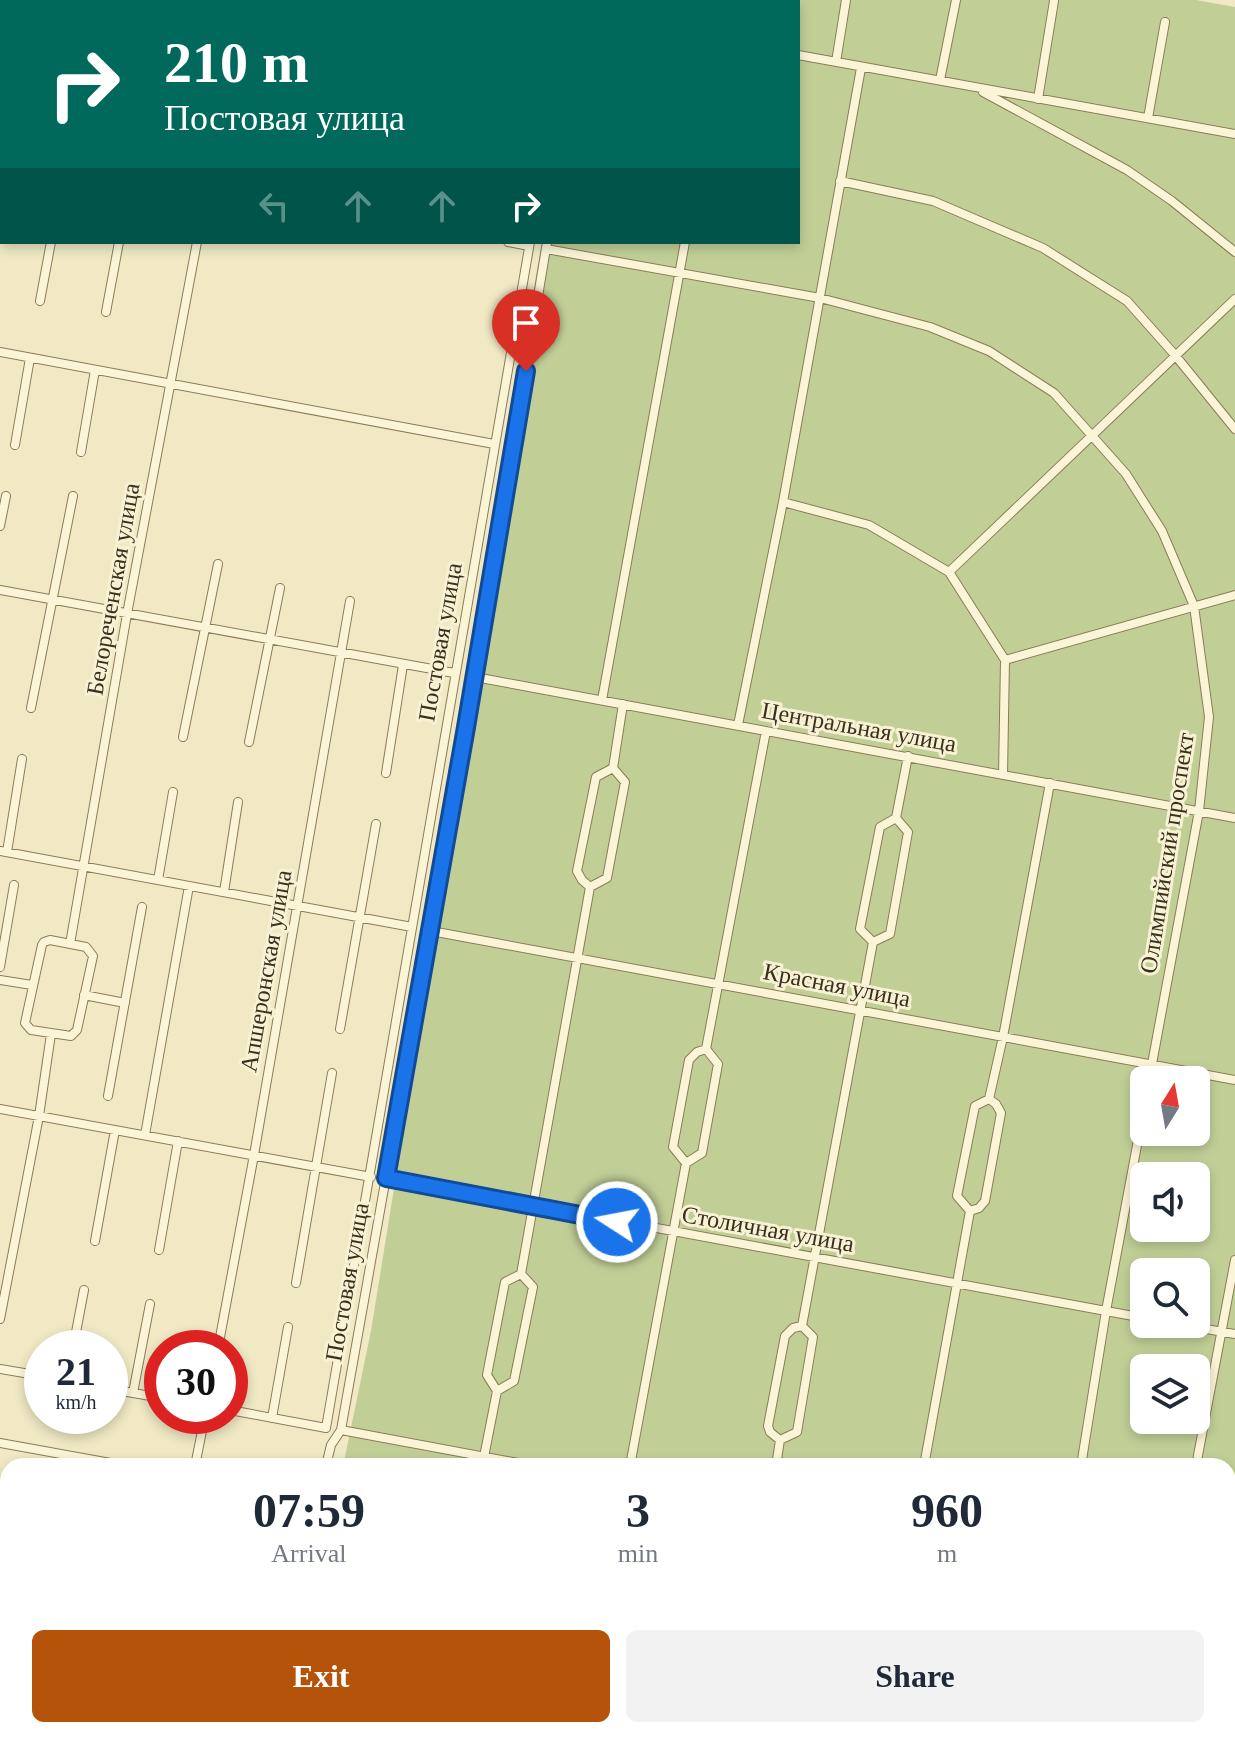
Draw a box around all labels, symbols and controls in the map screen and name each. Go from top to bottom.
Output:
icon: right [32,32,136,136]
text: 210 m [164,32,309,94]
text: Постовая улица [164,98,405,138]
icon: left [252,184,296,228]
icon: ahead [336,184,380,228]
icon: ahead [420,184,464,228]
icon: right [504,184,548,228]
pin [492,289,560,371]
icon: arrive [504,301,548,345]
street label: Белореченская улица [82,481,145,697]
street label: Постовая улица [413,560,467,723]
street label: Центральная улица [760,697,959,757]
street label: Олимпийский проспект [1135,730,1199,975]
street label: Апшеронская улица [235,867,297,1074]
street label: Красная улица [761,958,913,1012]
north arrow [1130,1066,1210,1146]
map controls [1130,1066,1210,1434]
button: sound [1130,1162,1210,1242]
position arrow [575,1180,659,1264]
street label: Постовая улица [320,1200,374,1363]
street label: Столичная улица [680,1201,856,1257]
button: search [1130,1258,1210,1338]
speed limit sign: 30 [144,1330,248,1434]
text: 21 [56,1349,96,1394]
button: layers [1130,1354,1210,1434]
text: km/h [55,1391,97,1413]
text: 07:59 [253,1484,365,1537]
text: 3 [626,1484,650,1537]
text: 960 [911,1484,983,1537]
text: Arrival [271,1539,346,1568]
text: min [618,1539,658,1568]
text: m [937,1539,957,1568]
button: Exit [32,1630,610,1722]
button: Share [626,1630,1204,1722]

